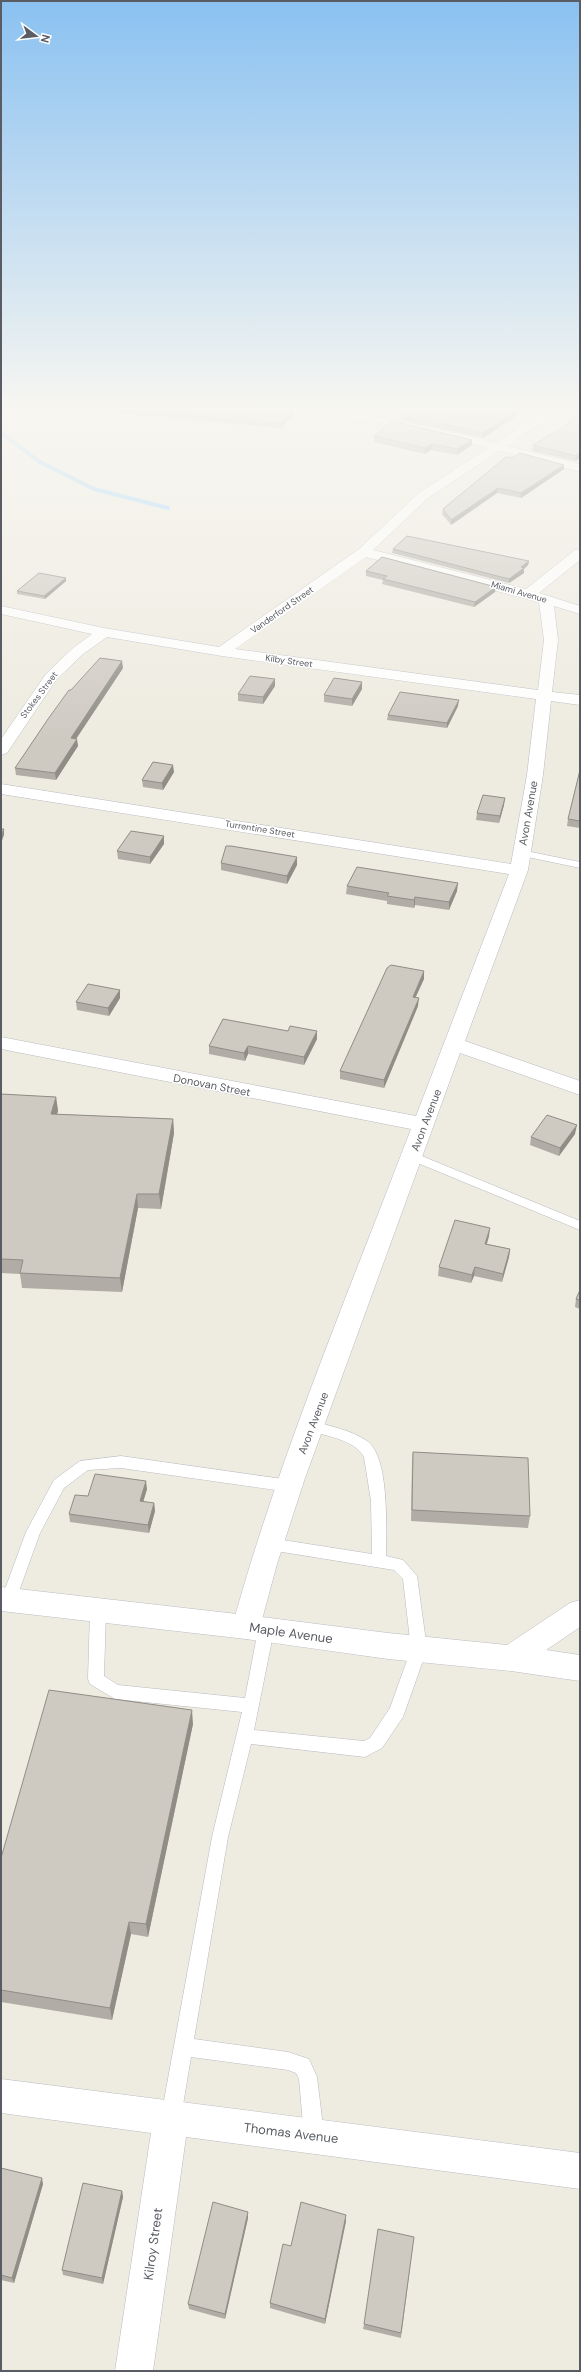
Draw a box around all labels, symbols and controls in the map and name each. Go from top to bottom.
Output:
north arrow [16,16,56,56]
text: N [38,33,53,44]
street label: Miami Avenue [490,578,548,606]
street label: Vanderford Street [248,583,316,636]
street label: Kilby Street [265,652,314,670]
street label: Stokes Street [17,669,61,721]
street label: Avon Avenue [515,780,541,846]
street label: Turrentine Street [224,818,296,841]
street label: Donovan Street [172,1071,252,1099]
street label: Avon Avenue [408,1087,444,1153]
street label: Avon Avenue [295,1390,331,1456]
street label: Maple Avenue [248,1619,334,1647]
street label: Thomas Avenue [243,2119,339,2147]
street label: Kilroy Street [140,2207,166,2281]

